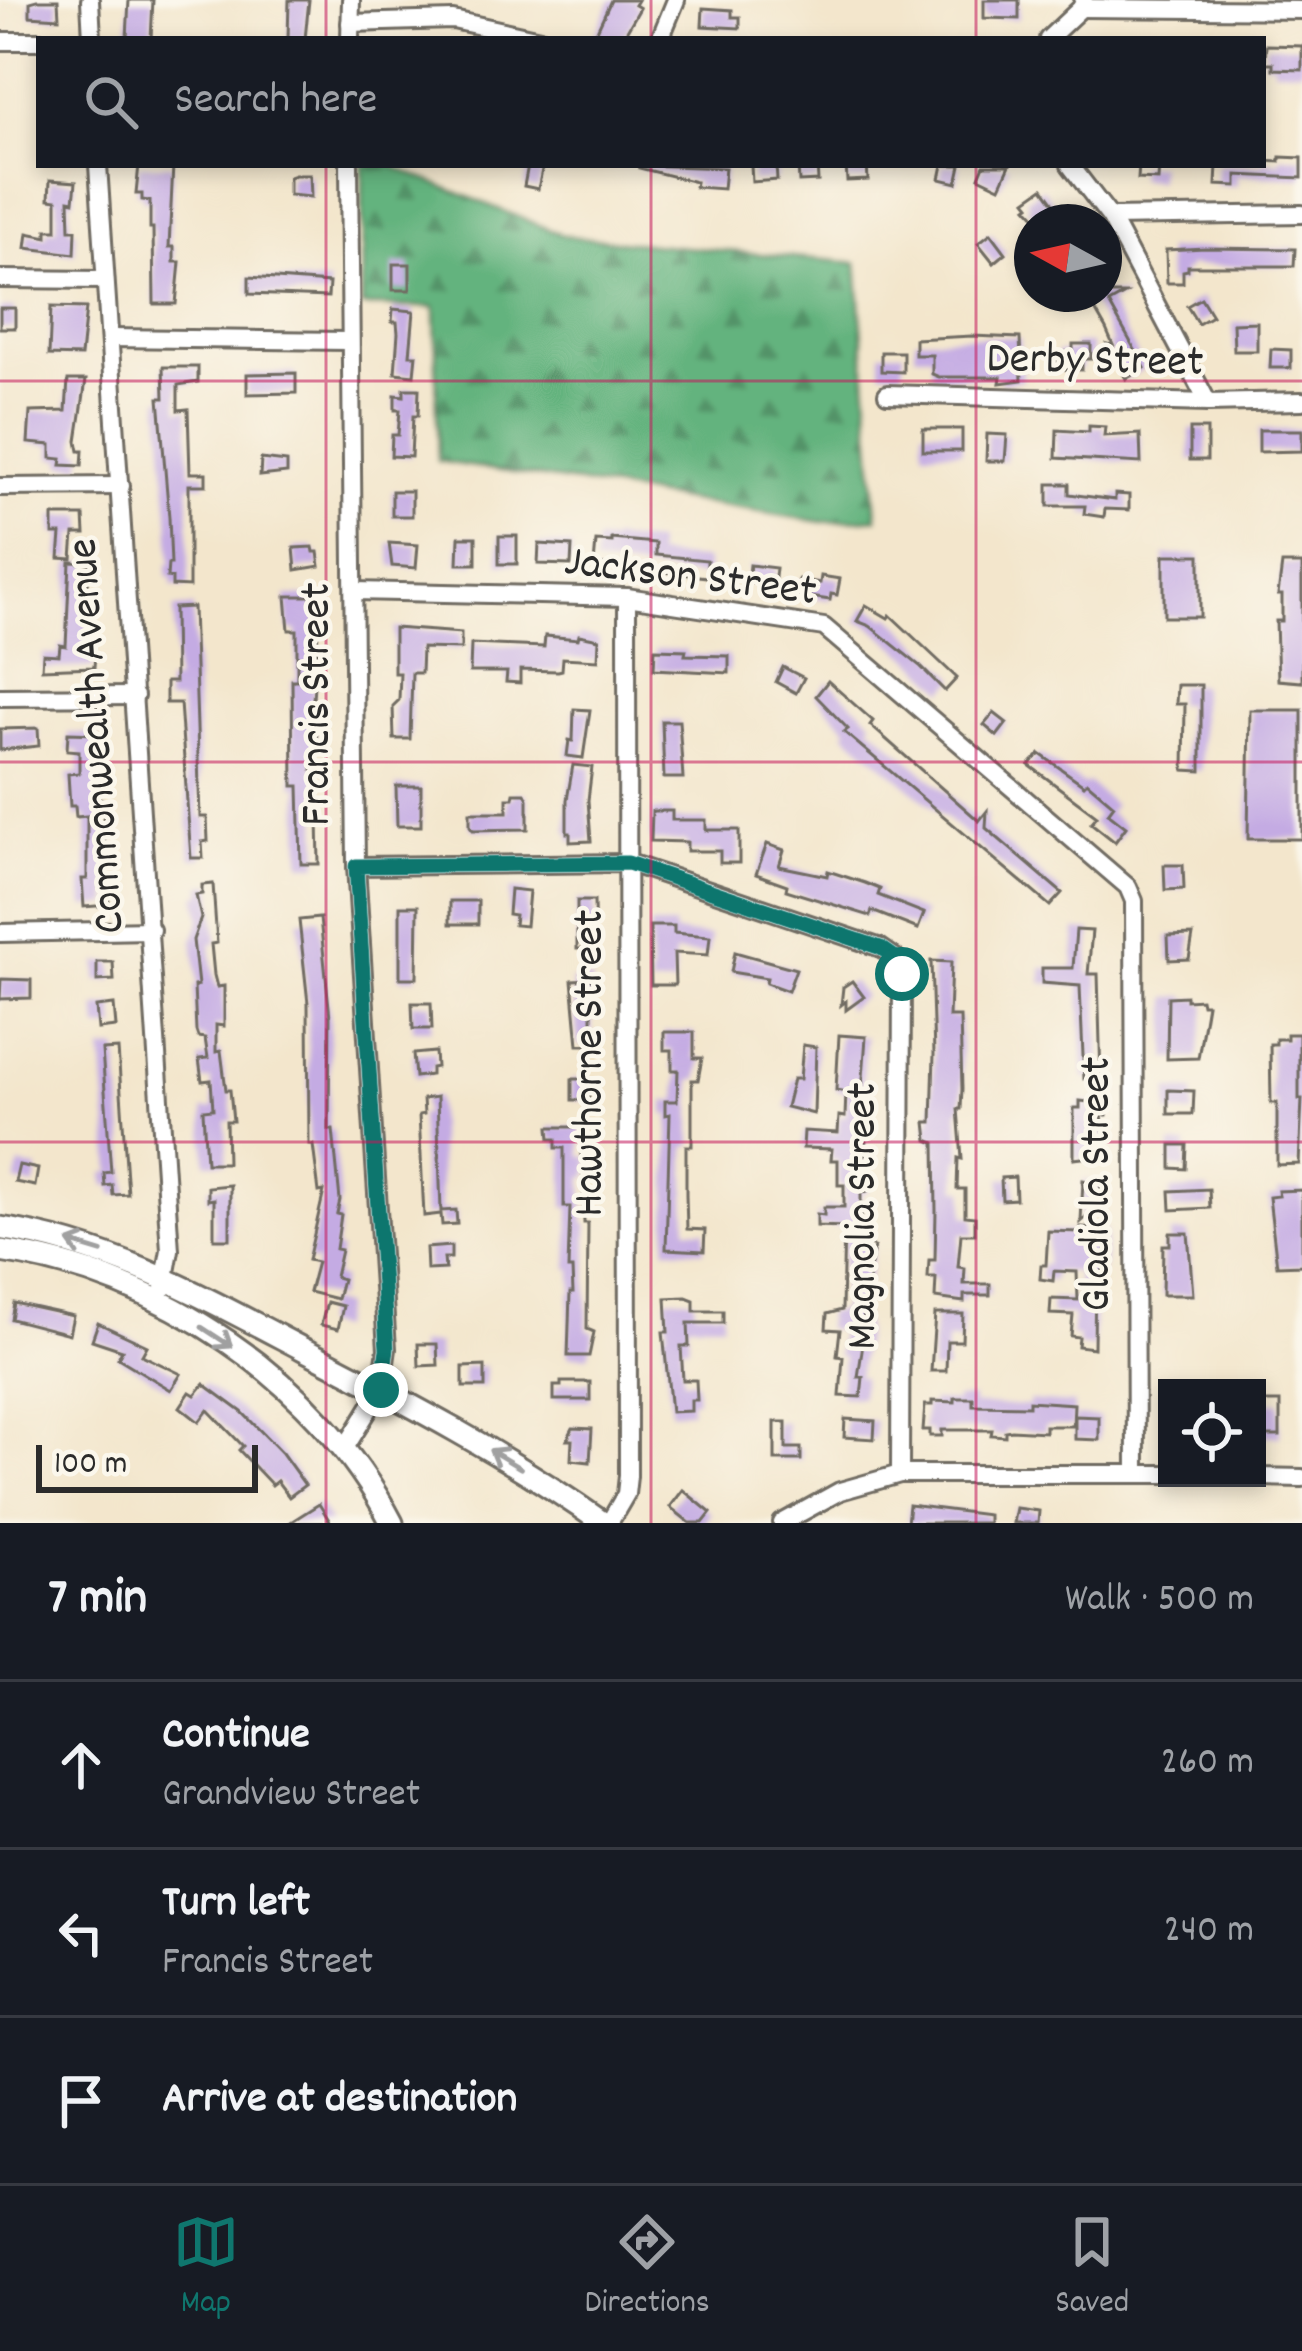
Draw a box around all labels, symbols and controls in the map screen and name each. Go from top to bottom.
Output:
search box [36,36,1266,168]
icon: search [78,69,144,135]
text: Search here [174,70,377,134]
north arrow [1014,204,1122,312]
street label: Derby Street [986,329,1204,397]
street label: Jackson Street [560,532,820,626]
street label: Commonwealth Avenue [53,536,145,936]
street label: Francis Street [287,582,351,826]
street label: Hawthorne Street [560,909,624,1217]
route start [875,947,929,1001]
street label: Gladiola Street [1067,1056,1131,1312]
street label: Magnolia Street [833,1082,897,1350]
one-way arrow [67,1235,105,1257]
one-way arrow [200,1325,234,1350]
route end [354,1363,408,1417]
map controls [1158,1379,1266,1487]
button: locate [1158,1379,1266,1487]
scale bar [36,1439,258,1492]
text: 100 m [54,1442,127,1489]
one-way arrow [488,1447,523,1471]
text: 7 min [48,1565,147,1637]
text: Walk · 500 m [1065,1574,1254,1629]
text: Continue [162,1705,310,1769]
icon: ahead [48,1732,114,1798]
text: 260 m [1161,1737,1254,1792]
text: Grandview Street [162,1769,420,1824]
text: Turn left [162,1873,310,1937]
icon: left [48,1900,114,1966]
text: 240 m [1164,1905,1254,1960]
text: Francis Street [162,1937,373,1992]
icon: arrive [48,2068,114,2134]
text: Arrive at destination [162,2069,517,2133]
tab: Map [173,2209,239,2328]
tab: Directions [585,2209,710,2328]
tab: Saved [1055,2209,1129,2328]

